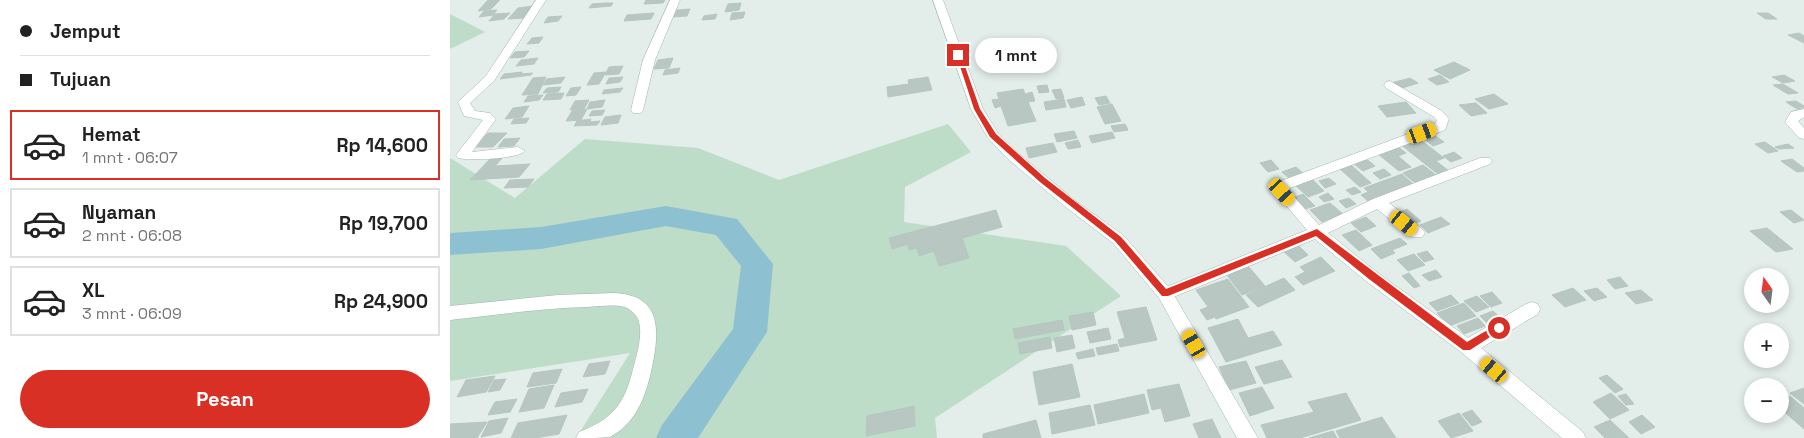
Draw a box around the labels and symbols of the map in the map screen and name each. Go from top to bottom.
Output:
callout: 1 mnt [976,38,1058,72]
route end [947,44,969,66]
car [1405,121,1438,145]
car [1266,176,1297,208]
car [1387,208,1420,238]
north arrow [1744,268,1789,312]
route start [1488,317,1510,339]
car [1180,327,1207,361]
car [1477,355,1510,385]

